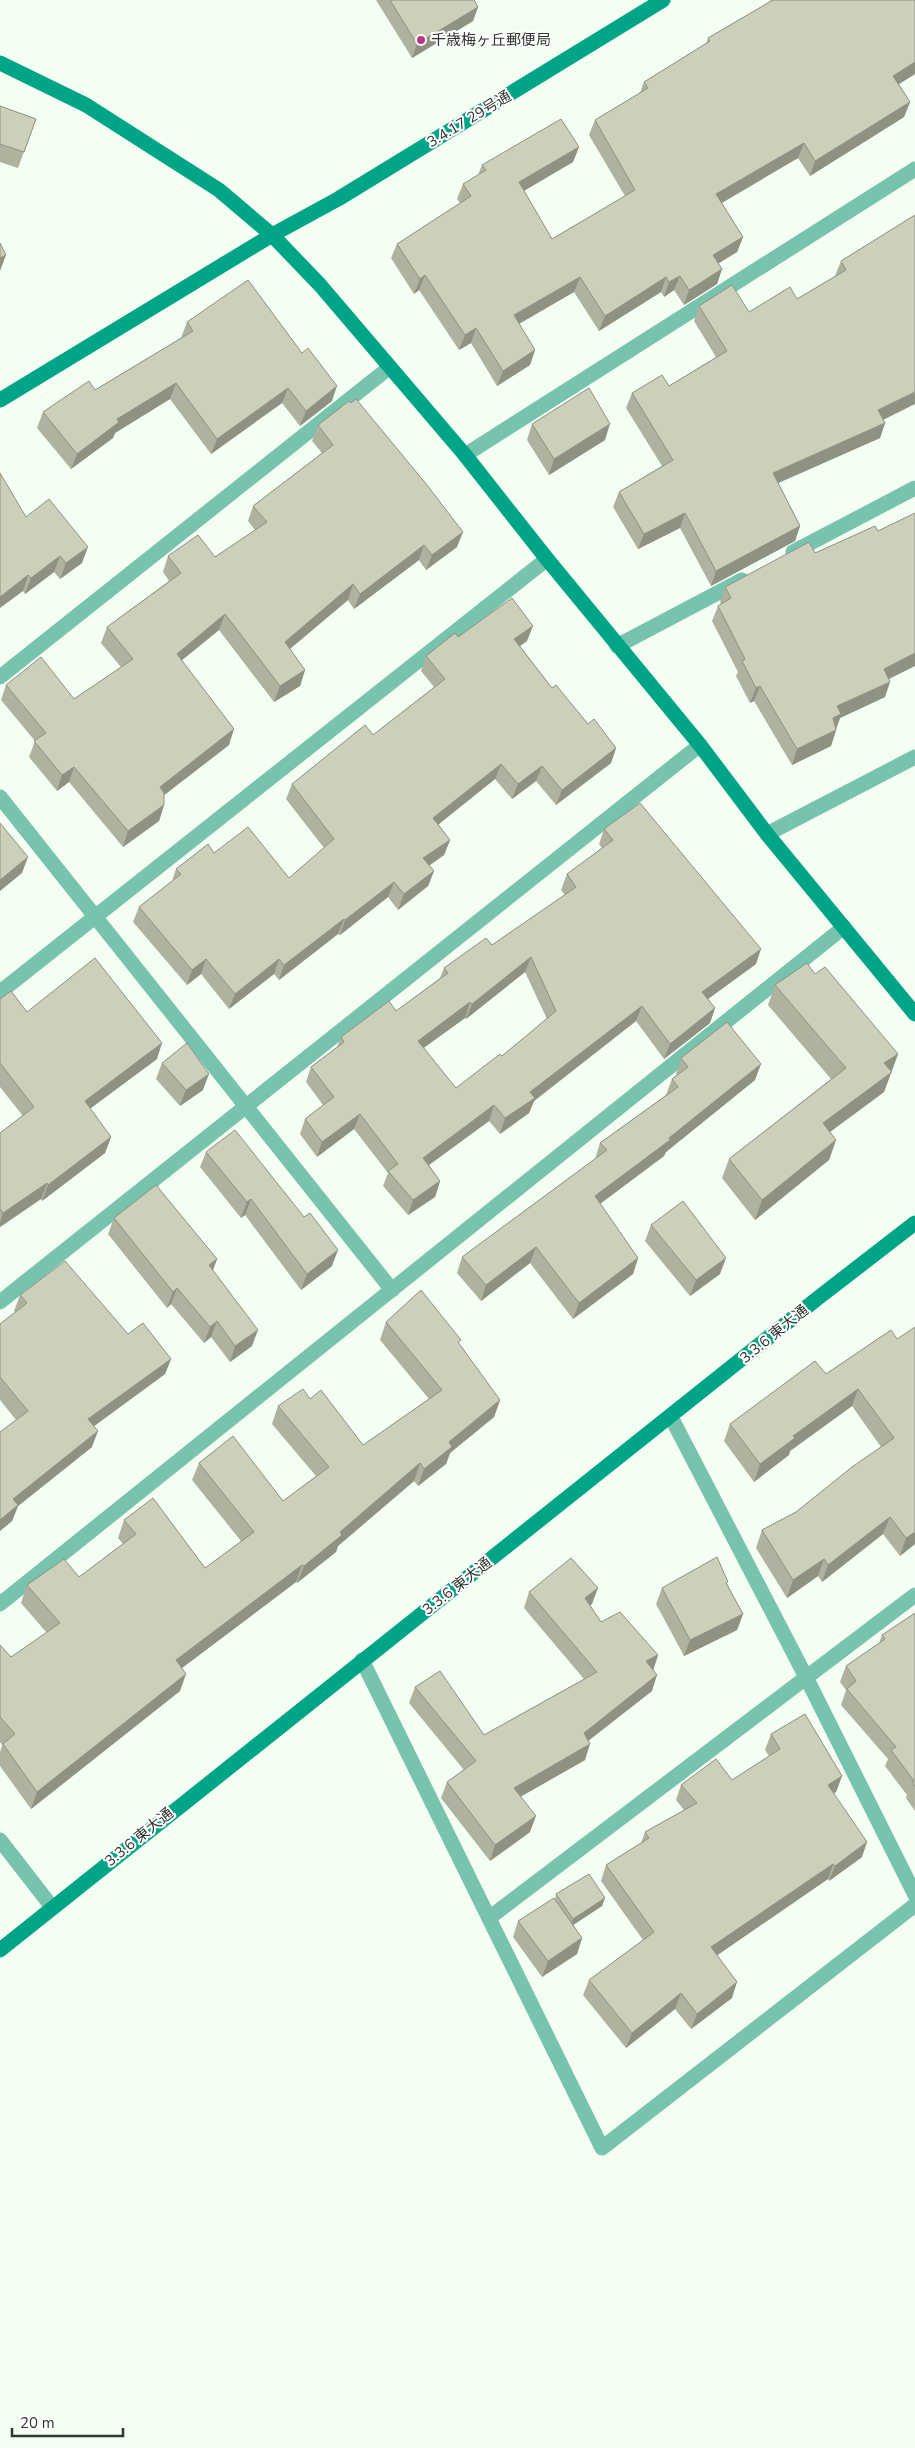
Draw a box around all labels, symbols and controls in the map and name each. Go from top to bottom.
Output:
place label: 千歳梅ヶ丘郵便局 [431,30,551,50]
marker: 千歳梅ヶ丘郵便局 [415,34,427,46]
street label: 3.4.17 29号通 [423,86,515,152]
street label: 3.3.6 東大通 [736,1300,812,1368]
street label: 3.3.6 東大通 [418,1553,496,1619]
street label: 3.3.6 東大通 [101,1803,177,1871]
scale bar [12,2406,124,2438]
text: 20 m [20,2413,55,2433]

